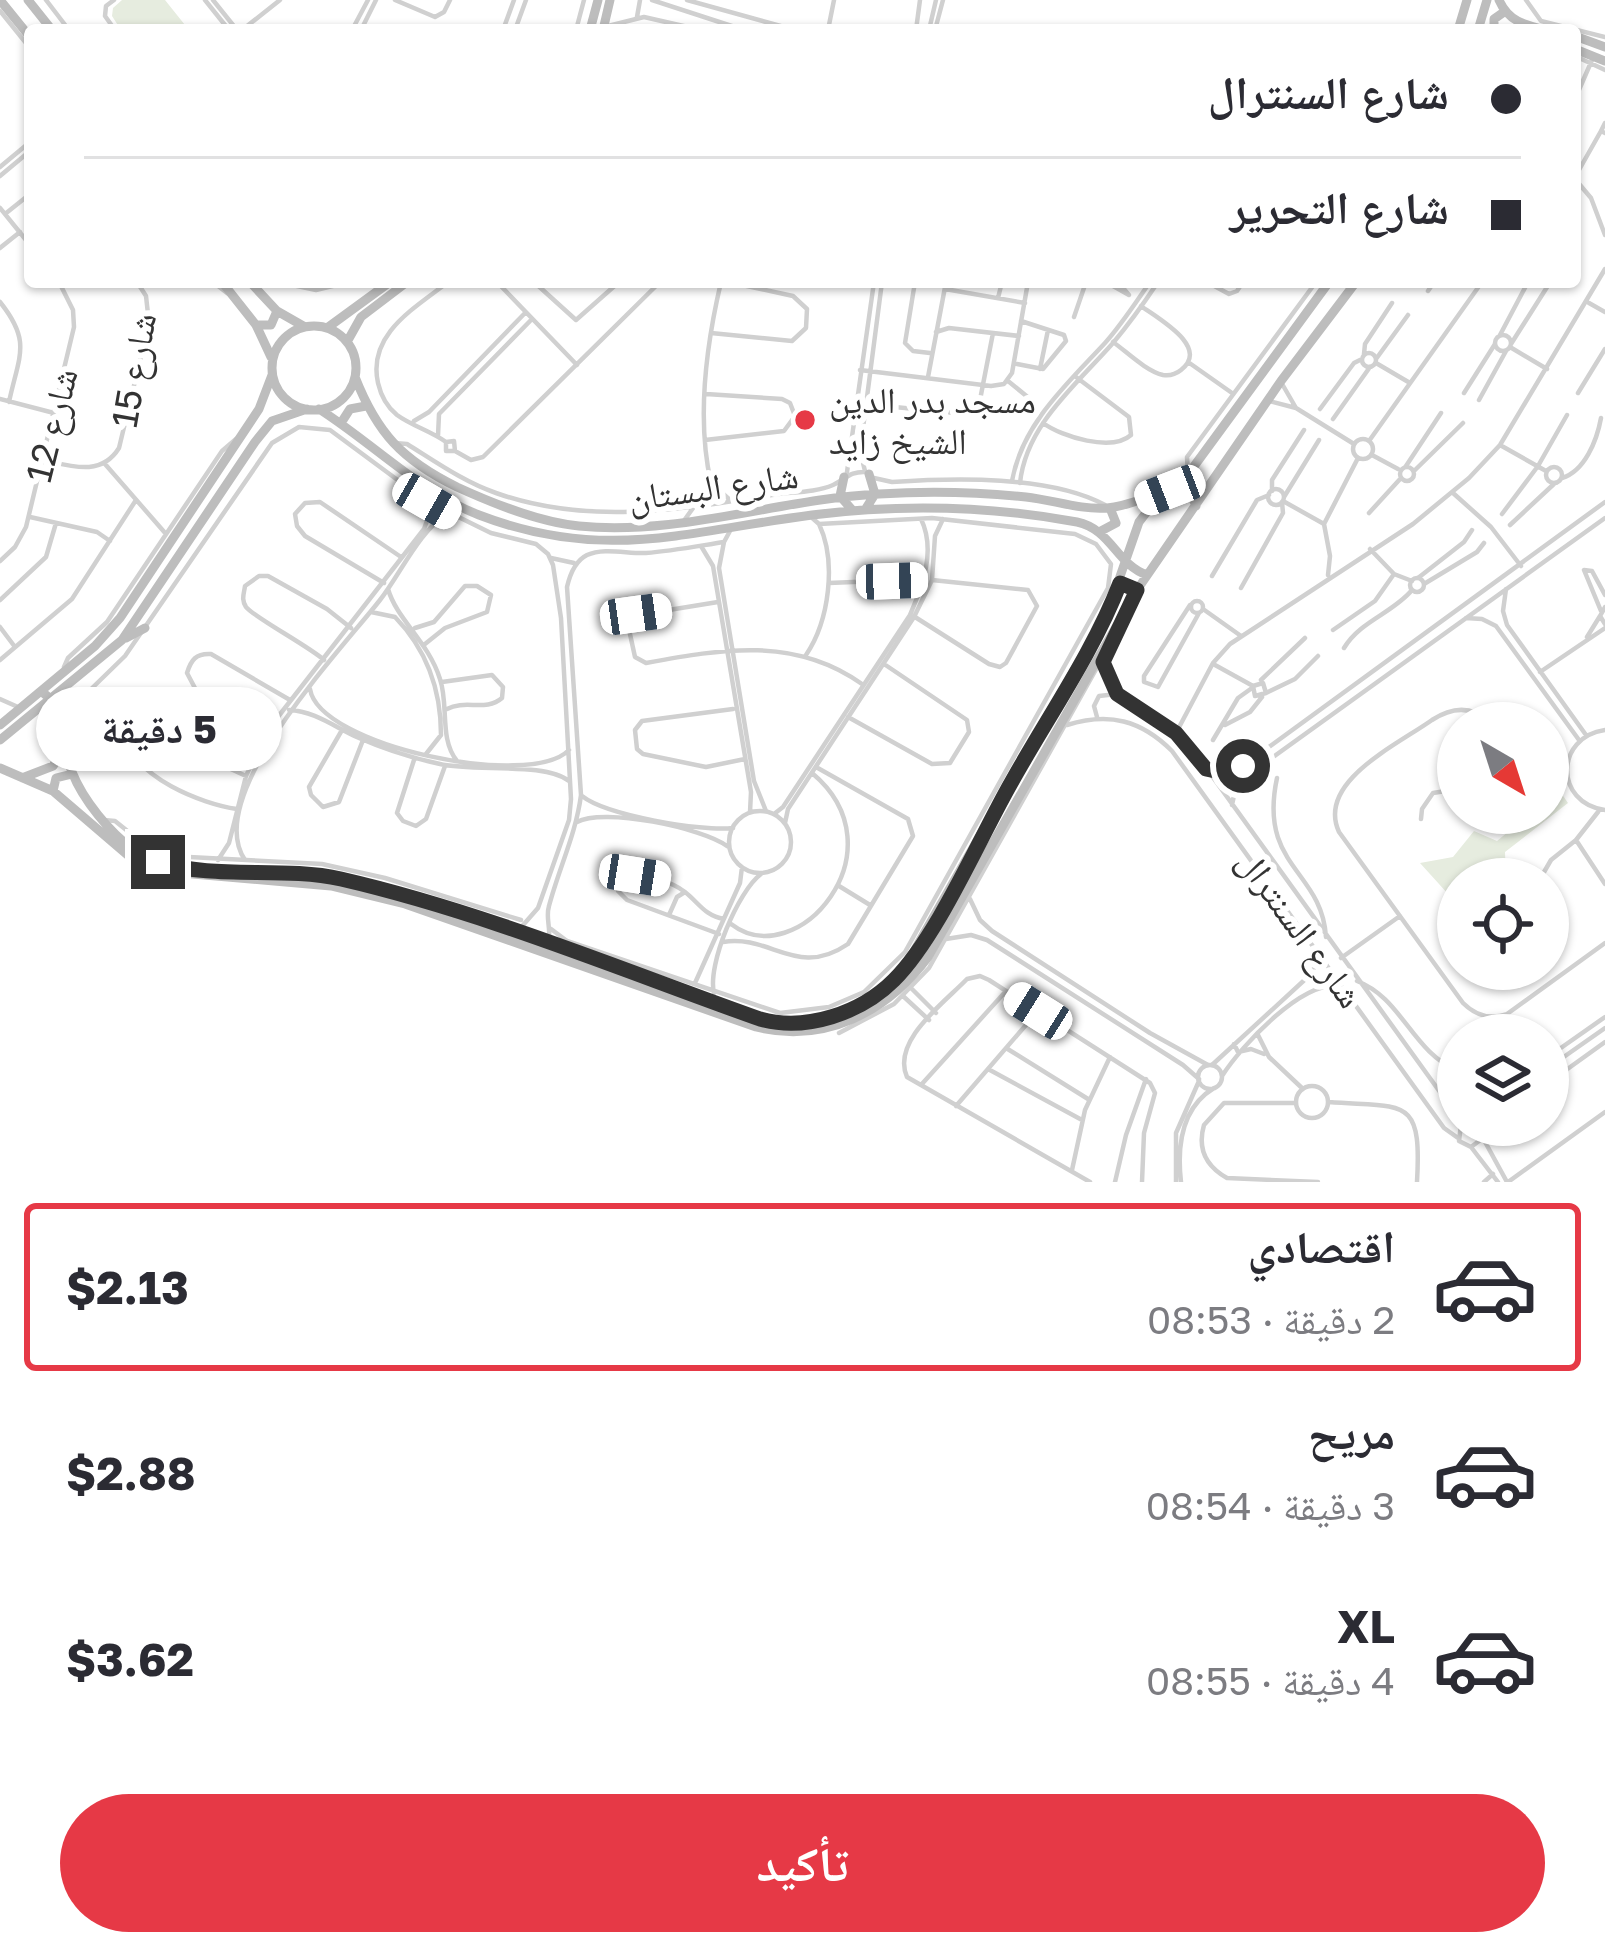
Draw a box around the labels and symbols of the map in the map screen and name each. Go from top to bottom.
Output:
street label: شارع 15 [102,309,166,431]
street label: شارع 12 [16,364,88,487]
place label: مسجد بدر الدين الشيخ زايد [829,378,1036,464]
marker: مسجد بدر الدين الشيخ زايد [792,407,818,433]
street label: شارع البستان [625,453,801,521]
car [1130,460,1210,520]
car [387,467,467,535]
car [855,562,929,600]
car [598,591,674,637]
callout: 5 دقيقة [35,688,281,772]
north arrow [1437,702,1569,834]
route start [1216,739,1270,793]
route end [131,835,185,889]
street label: شارع السنترال [1227,840,1373,1017]
car [597,852,673,898]
car [998,977,1078,1045]

